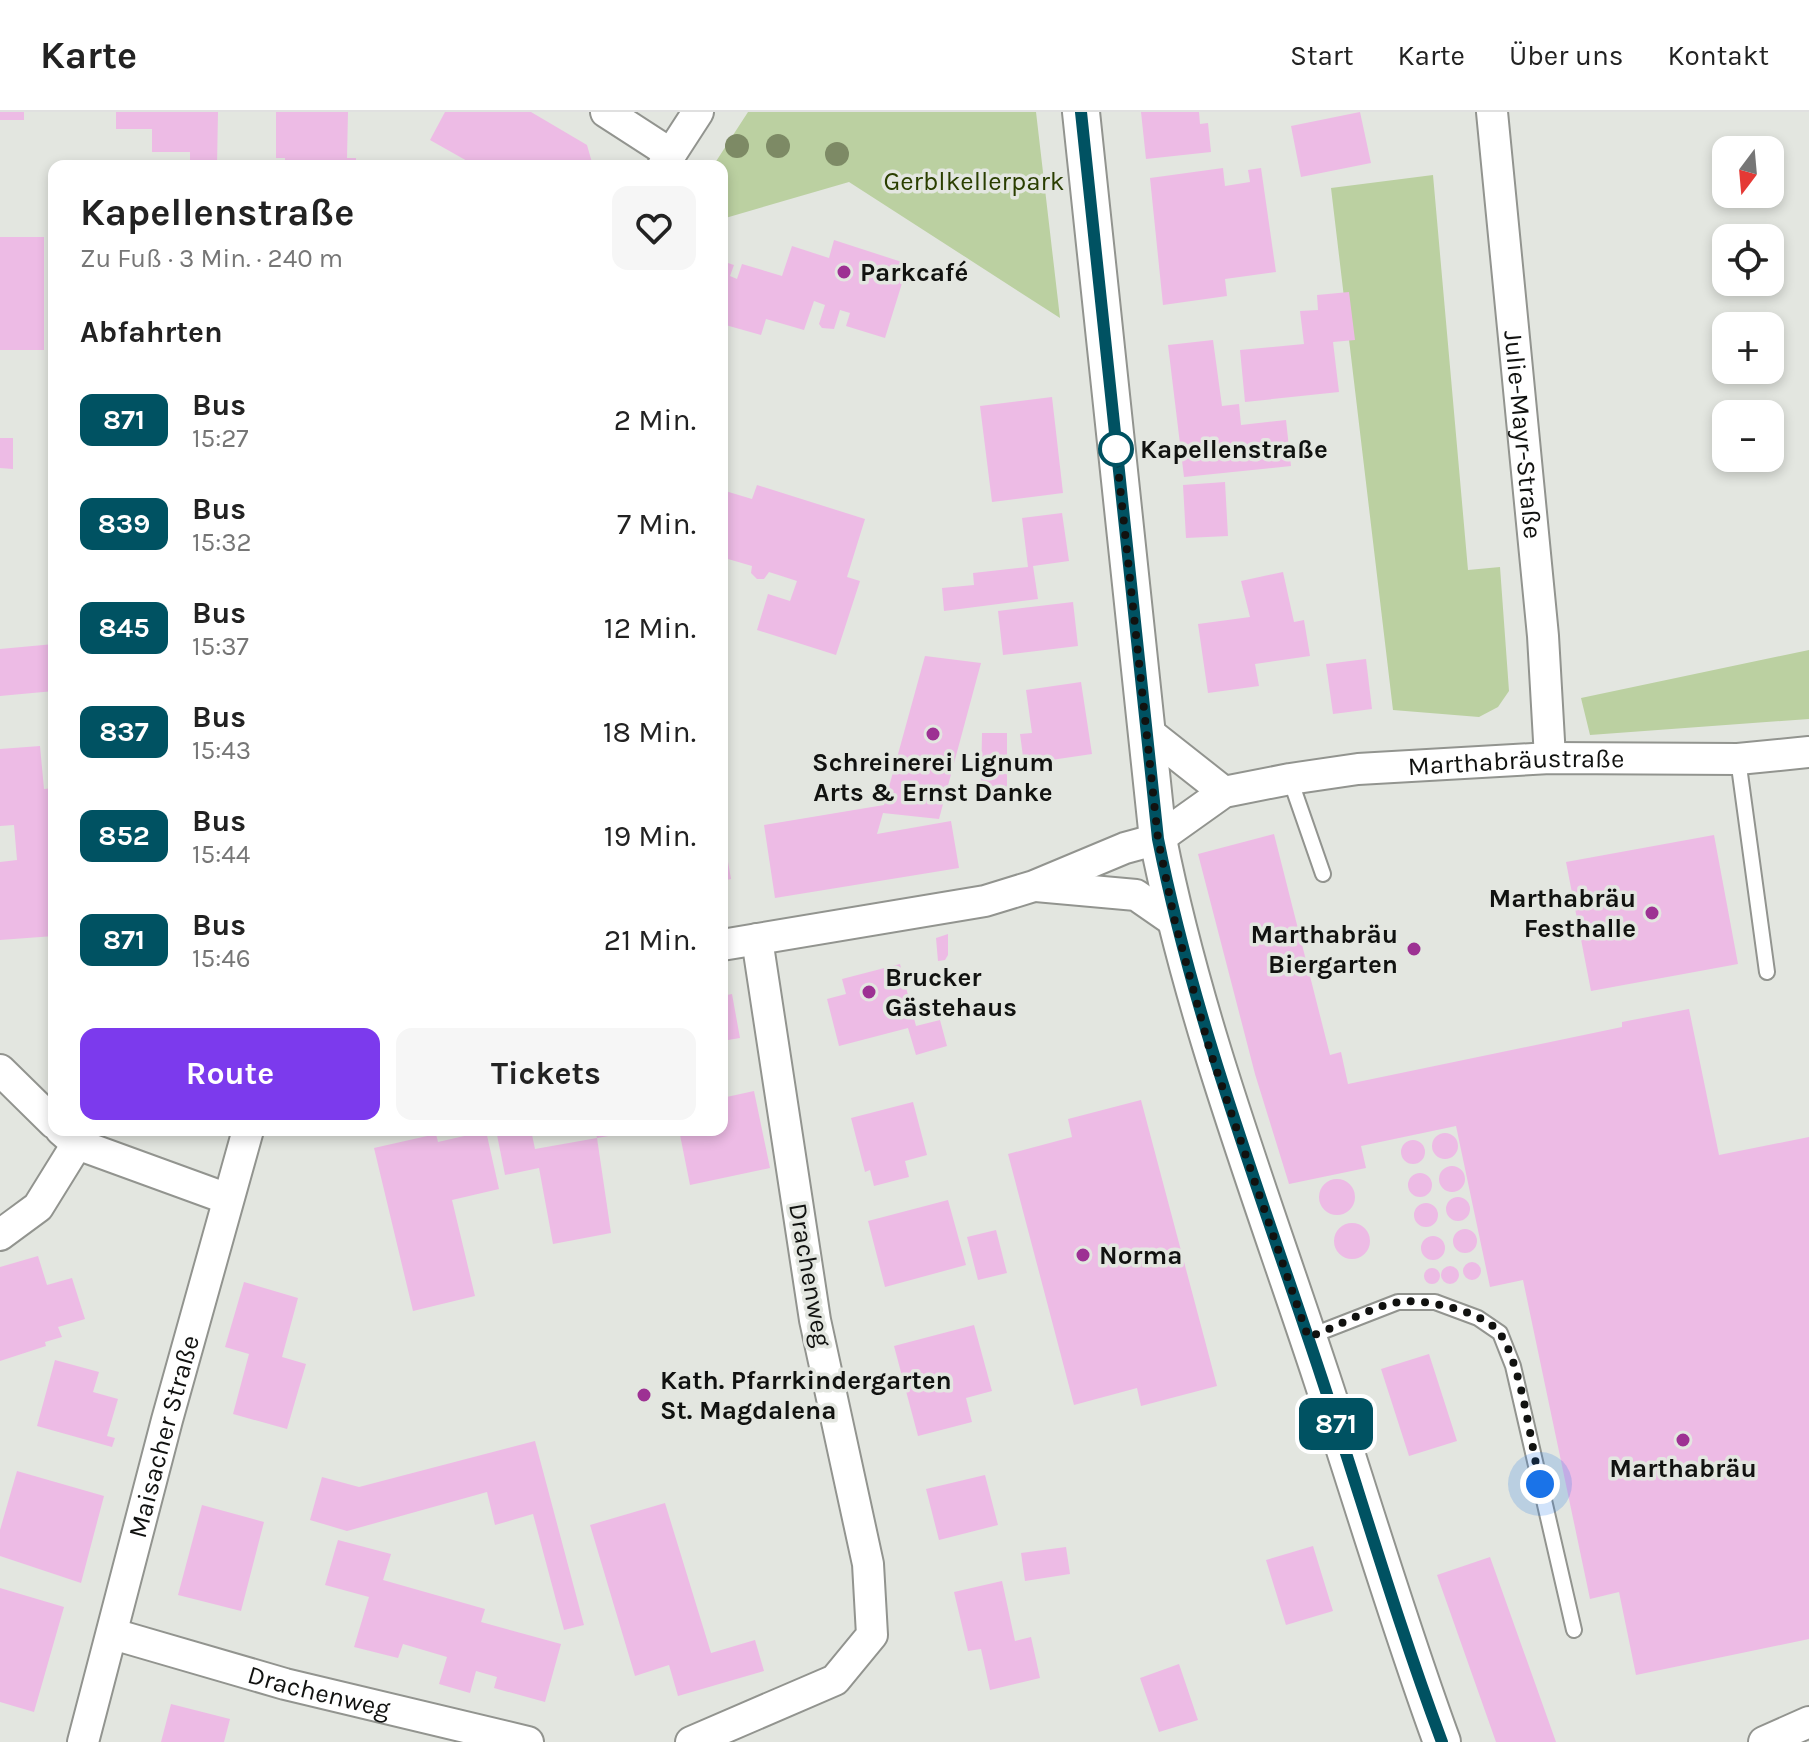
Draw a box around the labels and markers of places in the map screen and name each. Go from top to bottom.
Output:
place label: Parkcafé [860,257,968,288]
marker: Parkcafé [835,263,853,281]
marker: Kapellenstraße [1099,432,1133,466]
place label: Kapellenstraße [1140,434,1328,465]
marker: Schreinerei Lignum Arts & Ernst Danke [924,725,942,743]
place label: Schreinerei Lignum Arts & Ernst Danke [812,747,1054,808]
place label: Marthabräu Festhalle [1489,883,1636,944]
marker: Marthabräu Festhalle [1643,904,1661,922]
place label: Marthabräu Biergarten [1251,919,1398,980]
marker: Marthabräu Biergarten [1405,940,1423,958]
place label: Brucker Gästehaus [885,962,1017,1023]
marker: Brucker Gästehaus [860,983,878,1001]
place label: Norma [1099,1240,1182,1271]
marker: Norma [1074,1246,1092,1264]
place label: Kath. Pfarrkindergarten St. Magdalena [660,1365,952,1426]
marker: Kath. Pfarrkindergarten St. Magdalena [635,1386,653,1404]
marker: Marthabräu [1674,1431,1692,1449]
place label: Marthabräu [1609,1453,1757,1484]

